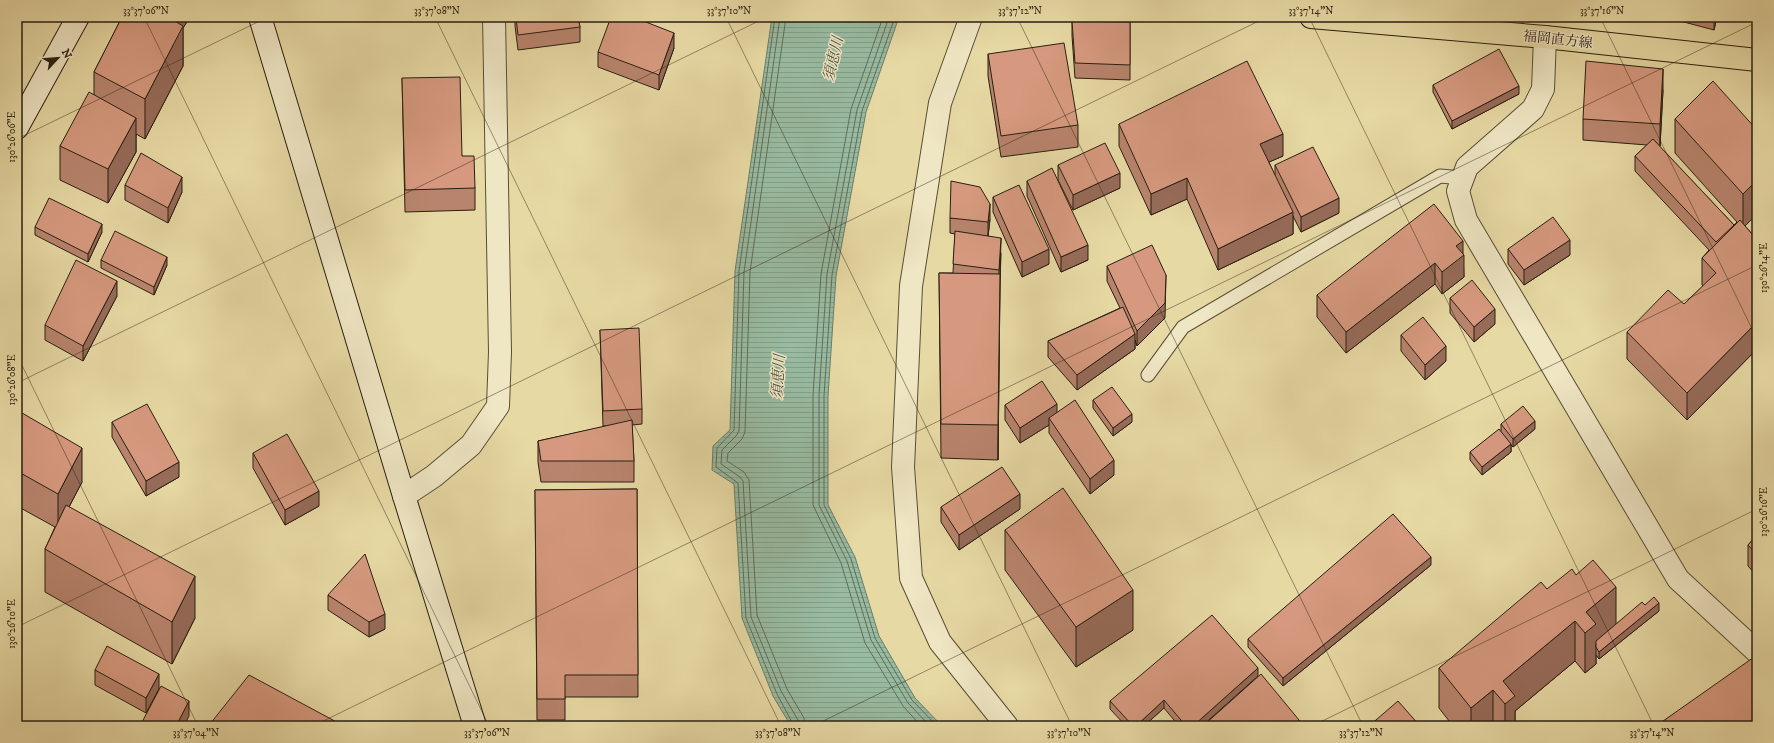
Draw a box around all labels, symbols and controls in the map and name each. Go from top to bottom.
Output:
text: 33°37'06"N [123,5,169,17]
text: 33°37'08"N [414,5,460,17]
text: 33°37'10"N [707,5,751,17]
text: 33°37'12"N [998,5,1042,17]
text: 33°37'14"N [1289,5,1333,17]
text: 33°37'16"N [1580,5,1624,17]
street label: 福岡直方線 [1522,27,1594,53]
water label: 須恵川 [819,33,848,83]
north arrow [38,38,78,78]
text: N [58,47,74,61]
text: 130°26'06"E [6,111,18,163]
text: 130°26'14"E [1758,243,1770,293]
water label: 須恵川 [767,352,790,400]
text: 130°26'08"E [6,354,18,406]
text: 130°26'16"E [1758,487,1770,537]
text: 130°26'10"E [6,599,18,649]
text: 33°37'04"N [173,727,219,739]
text: 33°37'06"N [464,727,510,739]
text: 33°37'08"N [755,727,801,739]
text: 33°37'10"N [1047,727,1091,739]
text: 33°37'12"N [1339,727,1383,739]
text: 33°37'14"N [1630,727,1674,739]

